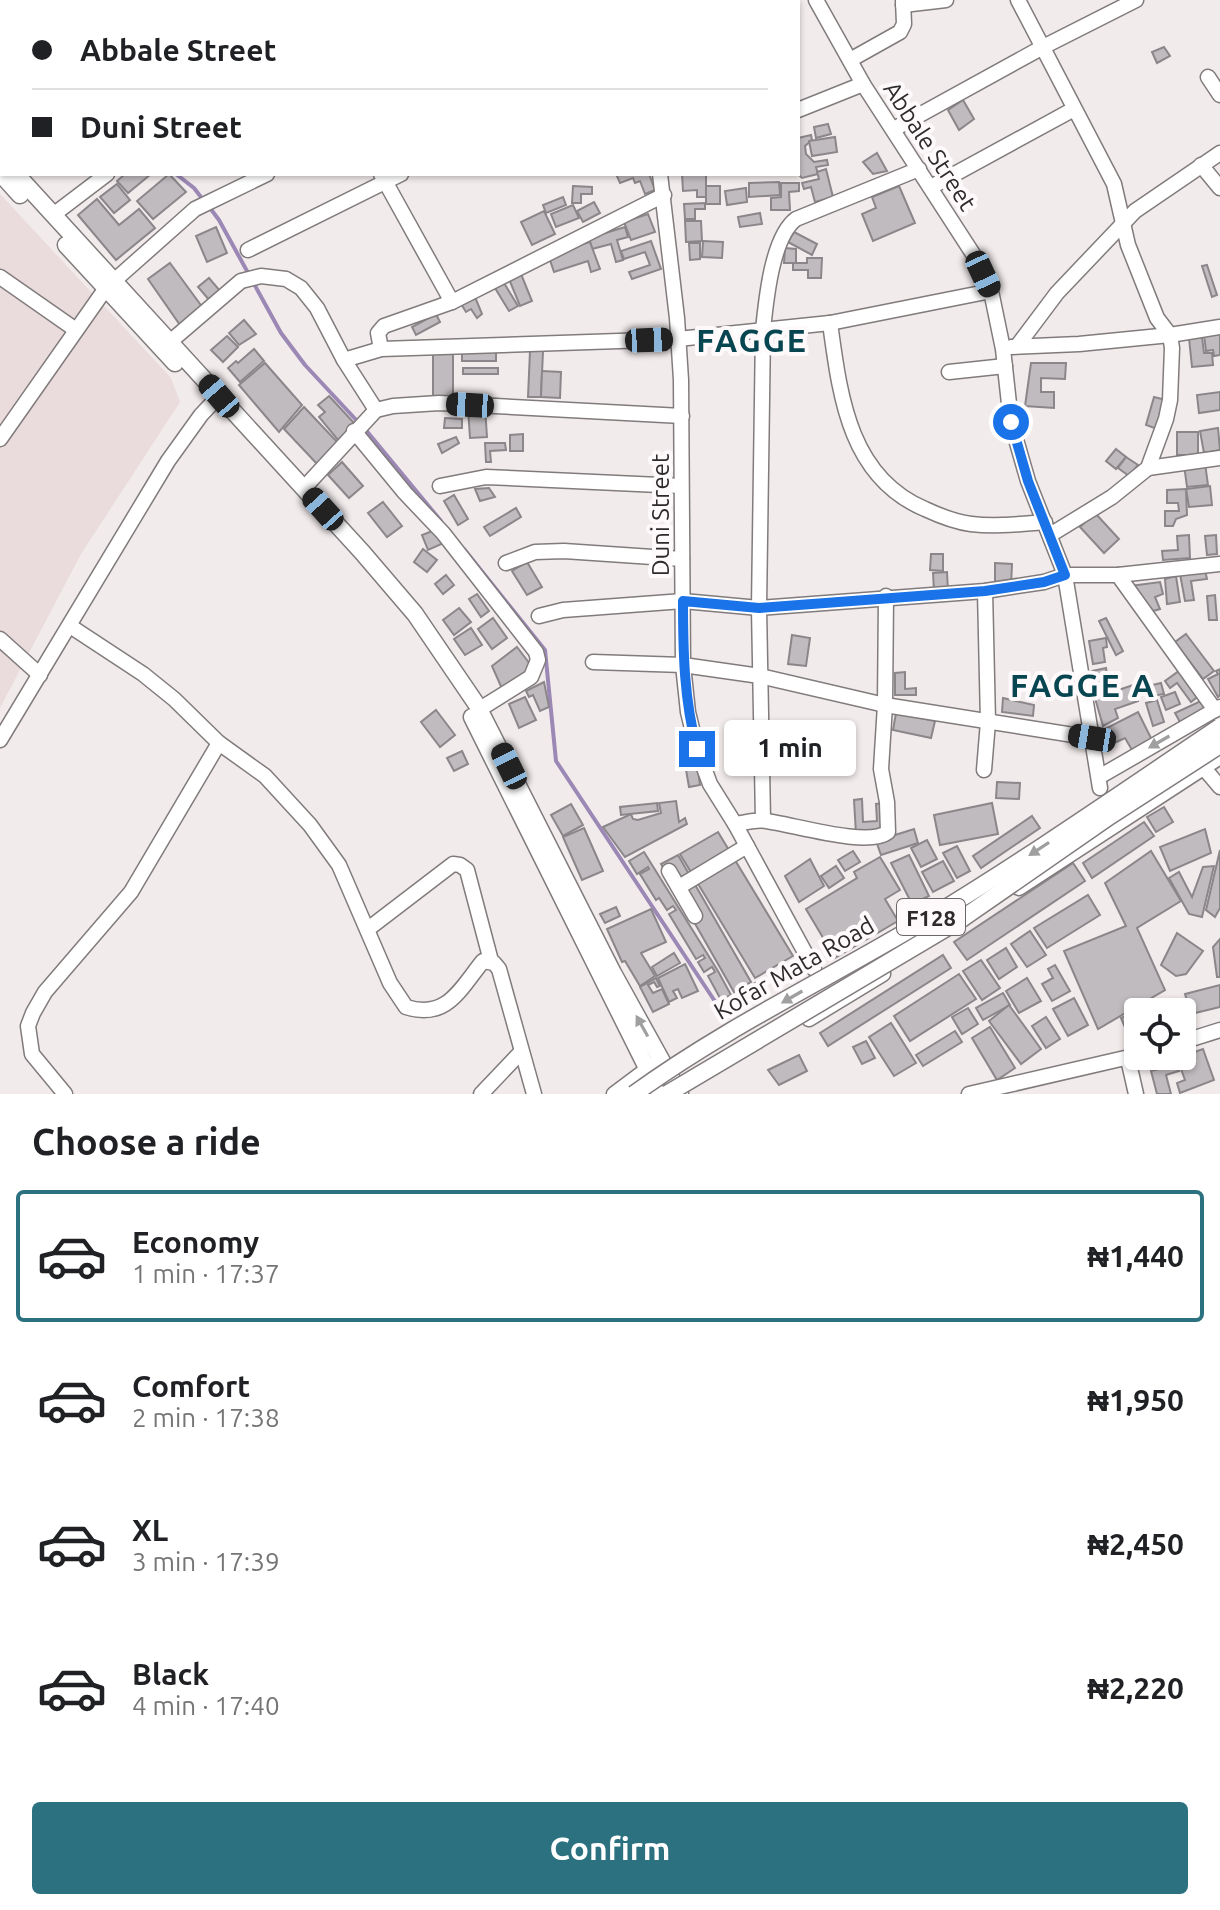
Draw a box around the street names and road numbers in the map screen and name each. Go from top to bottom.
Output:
street label: Abbale Street [878,77,982,216]
street label: Duni Street [647,453,674,576]
road number: F128 [897,899,965,935]
street label: Kofar Mata Road [709,911,879,1025]

